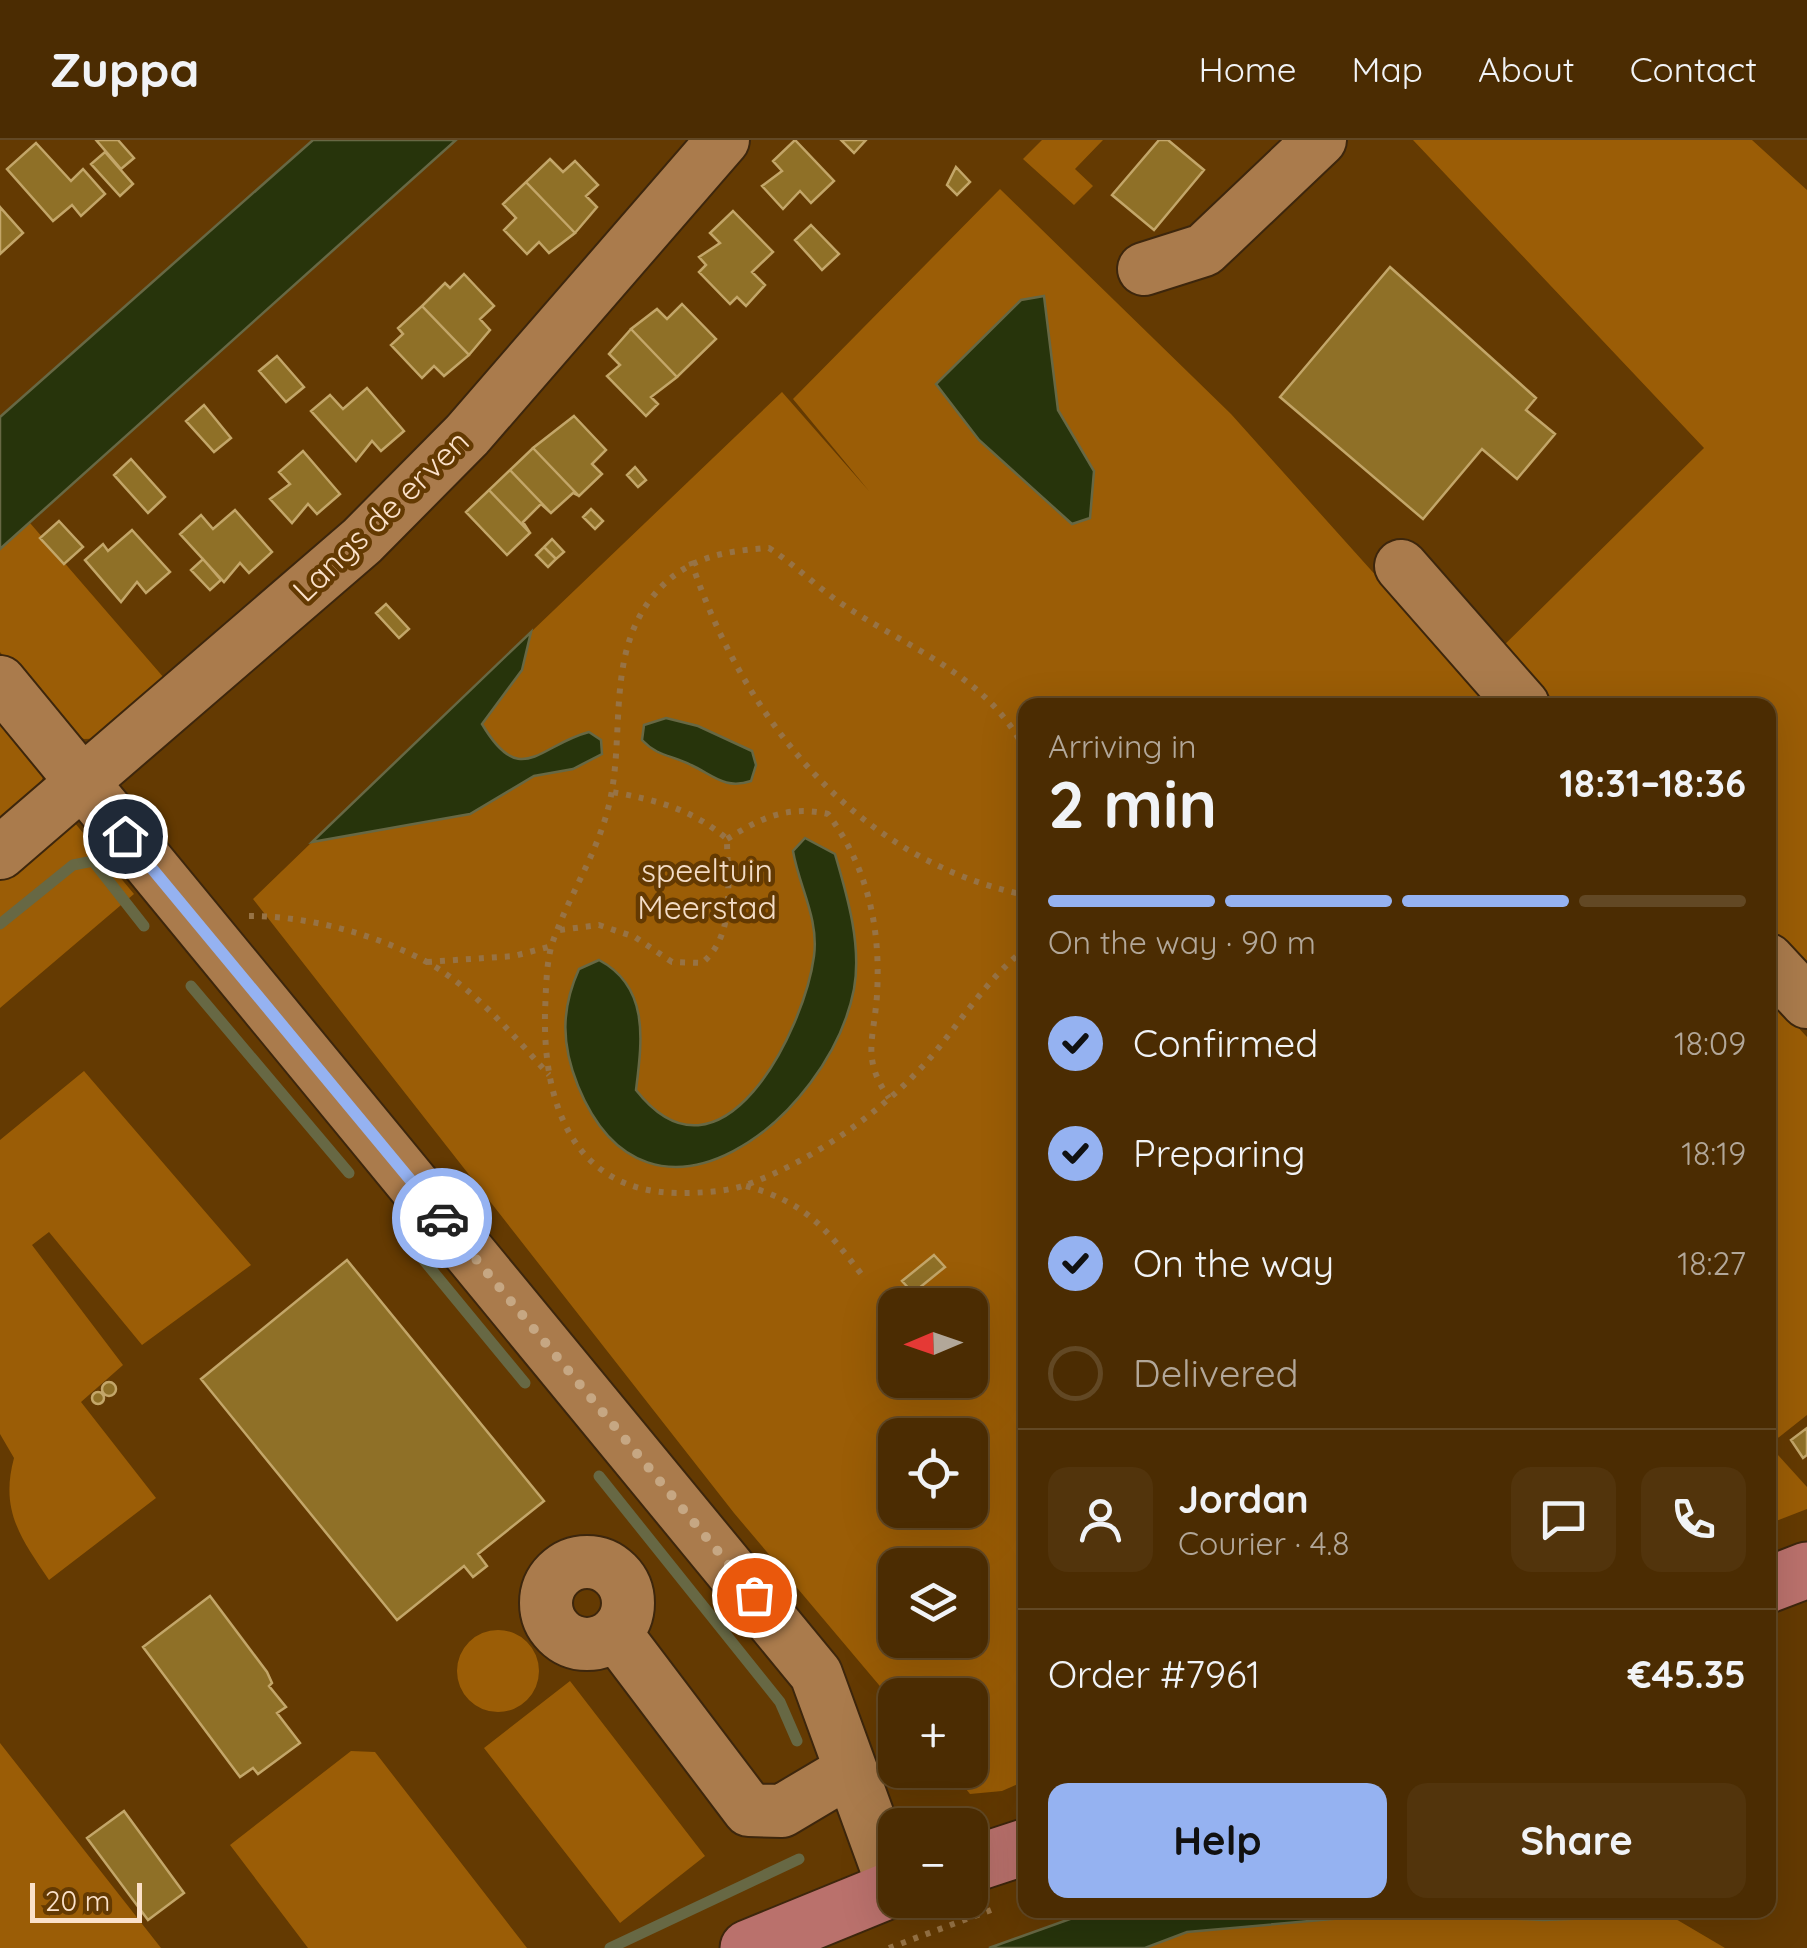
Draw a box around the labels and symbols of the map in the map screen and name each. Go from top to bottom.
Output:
street label: Langs de erven [284,421,477,610]
pin [83,794,168,879]
park label: speeltuin Meerstad [637,850,777,927]
courier [392,1168,492,1268]
north arrow [878,1288,988,1398]
pin [712,1553,797,1638]
scale bar [30,1878,142,1922]

